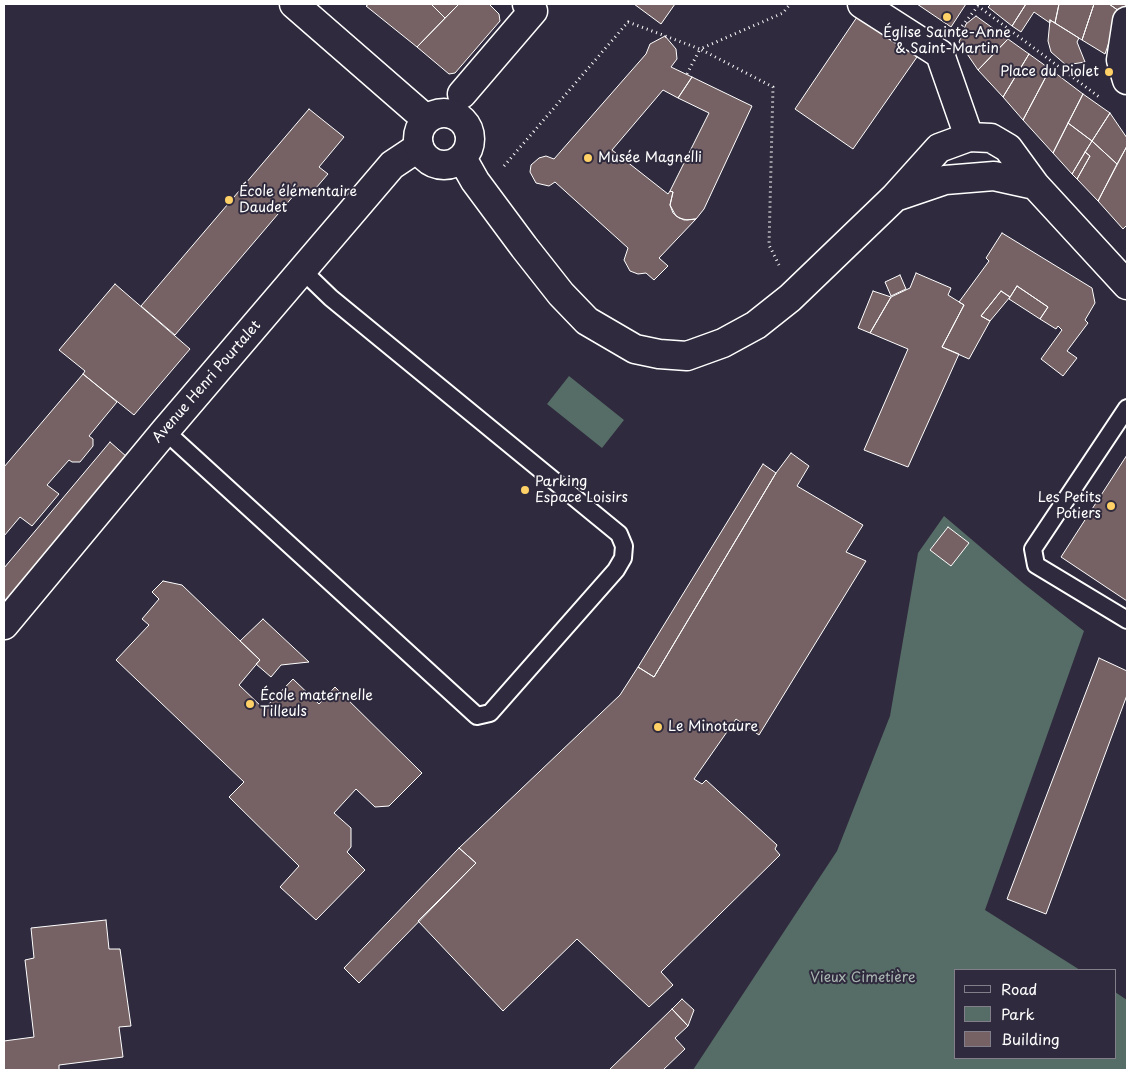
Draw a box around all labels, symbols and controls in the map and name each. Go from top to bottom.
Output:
marker: Église Sainte-Anne & Saint-Martin [941,11,953,23]
place label: Église Sainte-Anne & Saint-Martin [883,25,1011,58]
place label: Place du Piolet [1000,64,1099,80]
marker: Place du Piolet [1103,66,1115,78]
place label: Musée Magnelli [598,150,702,166]
marker: Musée Magnelli [582,152,594,164]
place label: École élémentaire Daudet [239,184,357,216]
marker: École élémentaire Daudet [223,194,235,206]
street label: Avenue Henri Pourtalet [149,317,265,447]
place label: Parking Espace Loisirs [535,474,628,507]
marker: Parking Espace Loisirs [519,484,531,496]
place label: Les Petits Potiers [1038,490,1101,522]
marker: Les Petits Potiers [1105,500,1117,512]
place label: École maternelle Tilleuls [260,688,373,720]
marker: École maternelle Tilleuls [244,698,256,710]
place label: Le Minotaure [668,719,758,735]
marker: Le Minotaure [652,721,664,733]
legend [954,969,1116,1059]
park label: Vieux Cimetière [810,970,916,986]
text: Road [1001,977,1037,1000]
text: Park [1001,1002,1035,1025]
text: Building [1001,1027,1060,1050]

